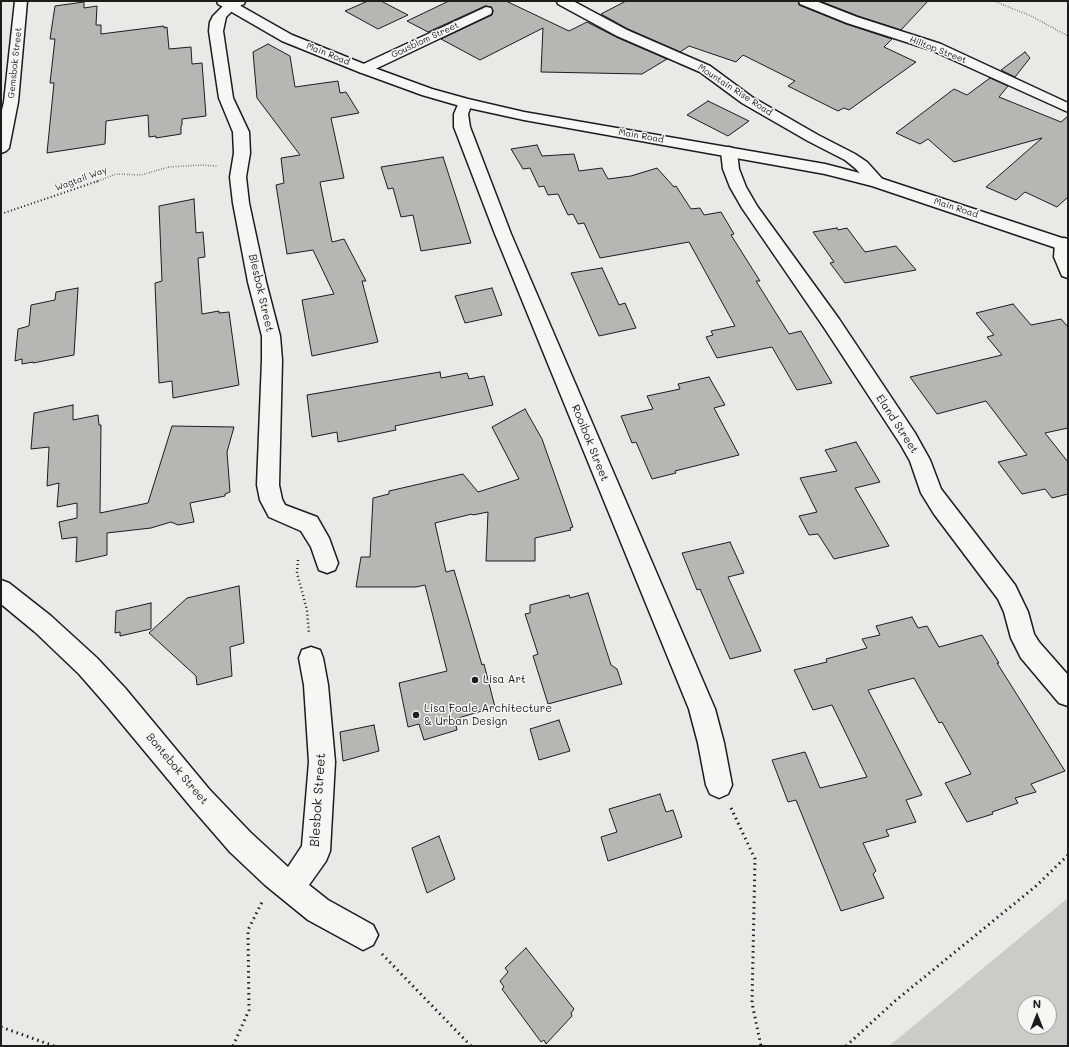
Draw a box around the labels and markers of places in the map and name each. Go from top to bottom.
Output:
place label: Lisa Art [483,673,526,687]
marker: Lisa Art [470,675,480,685]
place label: Lisa Foale Architecture & Urban Design [424,702,552,728]
marker: Lisa Foale Architecture & Urban Design [411,710,421,720]

